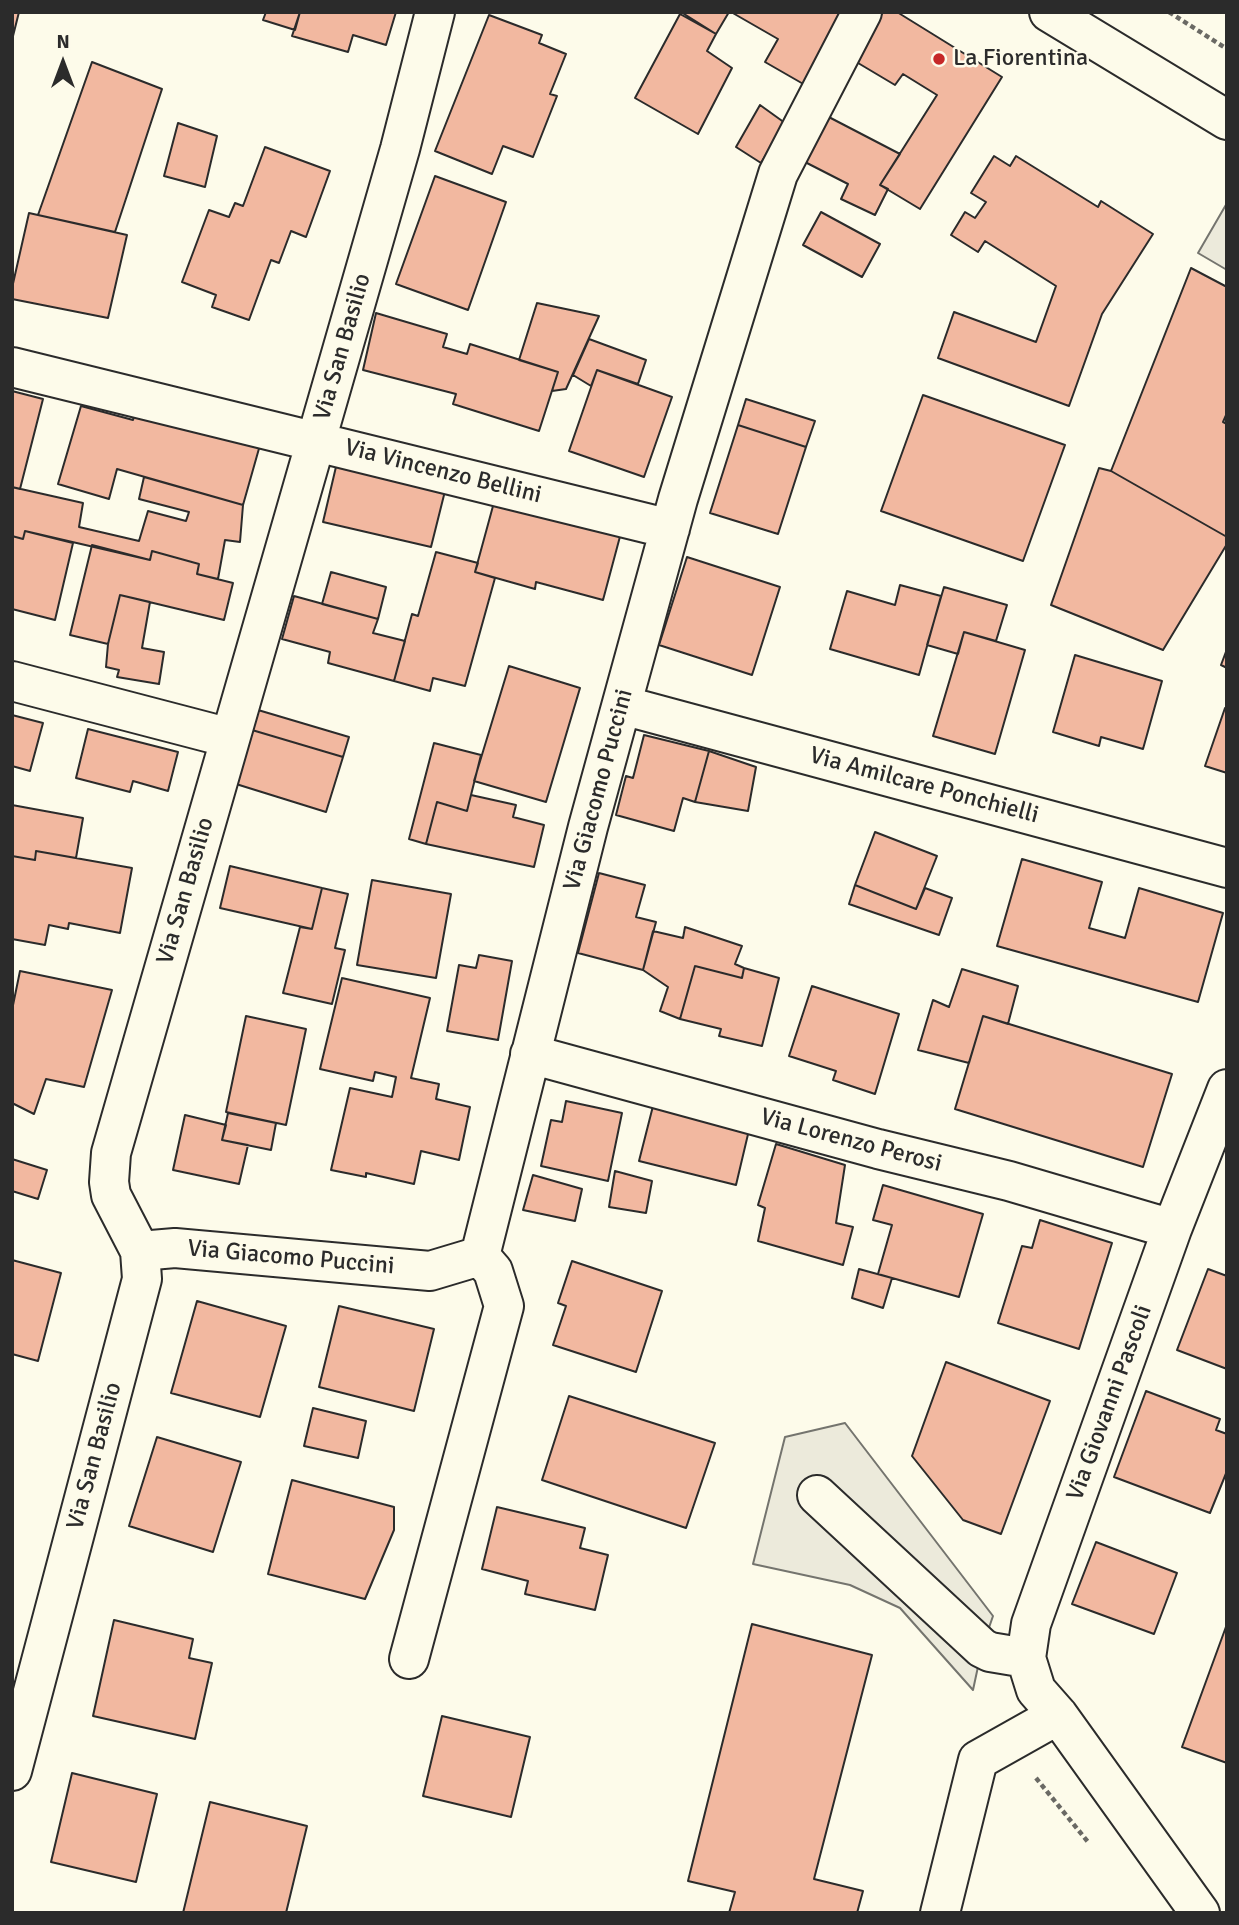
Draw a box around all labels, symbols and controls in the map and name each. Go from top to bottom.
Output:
north arrow [28,28,98,98]
text: N [56,30,70,54]
place label: La Fiorentina [953,45,1088,73]
marker: La Fiorentina [931,51,947,67]
street label: Via San Basilio [308,270,378,424]
street label: Via Vincenzo Bellini [342,434,544,510]
street label: Via Giacomo Puccini [558,686,640,894]
street label: Via Amilcare Ponchielli [806,742,1042,830]
street label: Via San Basilio [151,814,221,968]
street label: Via Lorenzo Perosi [757,1103,945,1179]
street label: Via Giacomo Puccini [186,1235,396,1281]
street label: Via Giovanni Pascoli [1061,1301,1159,1505]
street label: Via San Basilio [62,1379,128,1533]

